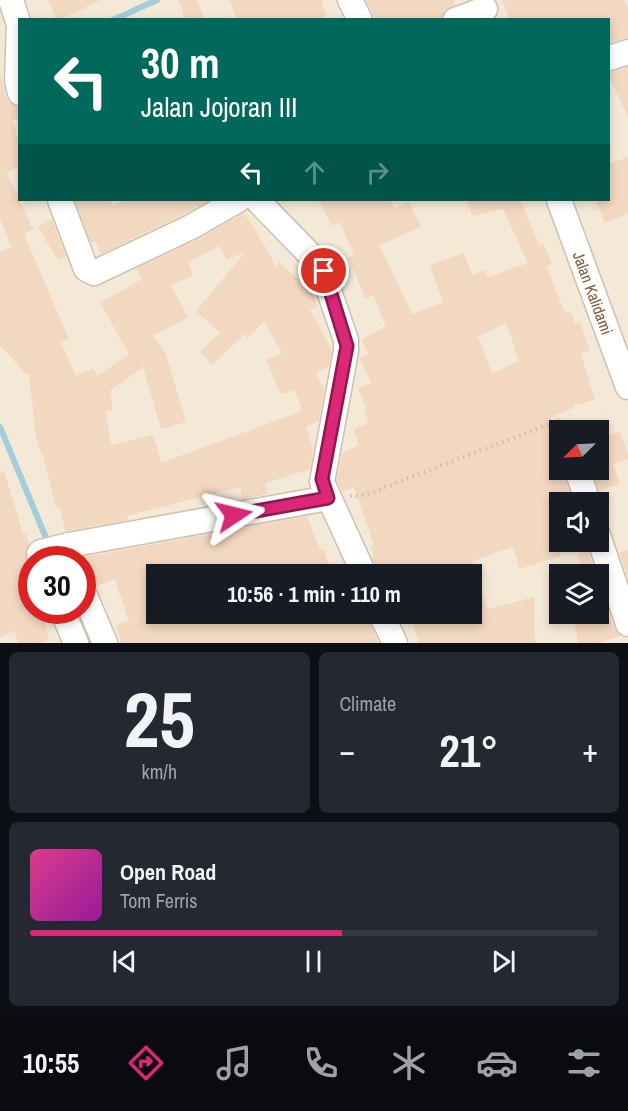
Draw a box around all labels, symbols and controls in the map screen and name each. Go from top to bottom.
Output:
text: 30 m [141,35,220,91]
icon: left [42,42,120,120]
text: Jalan Jojoran III [141,89,297,125]
icon: left [235,156,268,189]
icon: ahead [298,156,331,189]
icon: right [361,156,394,189]
pin [298,245,349,296]
street label: Jalan Kalidami [568,248,618,338]
icon: arrive [307,254,340,287]
north arrow [549,420,609,480]
map controls [549,420,609,624]
position arrow [202,483,266,547]
button: sound [549,492,609,552]
speed limit sign: 30 [18,546,96,624]
button: layers [549,564,609,624]
text: 10:56 · 1 min · 110 m [227,579,401,609]
text: 25 [124,666,195,771]
text: Climate [340,690,396,717]
text: 21° [439,720,498,781]
text: − [340,728,355,772]
text: + [582,728,598,772]
text: km/h [141,758,177,785]
text: Open Road [120,857,216,887]
text: Tom Ferris [120,887,198,914]
icon: previous [108,945,141,978]
icon: pause [297,945,330,978]
icon: next [487,945,520,978]
icon: directions [125,1042,167,1084]
icon: music [213,1042,255,1084]
icon: phone [300,1042,342,1084]
icon: climate [388,1042,430,1084]
icon: car [476,1042,518,1084]
icon: filters [563,1042,605,1084]
text: 10:55 [23,1045,79,1081]

